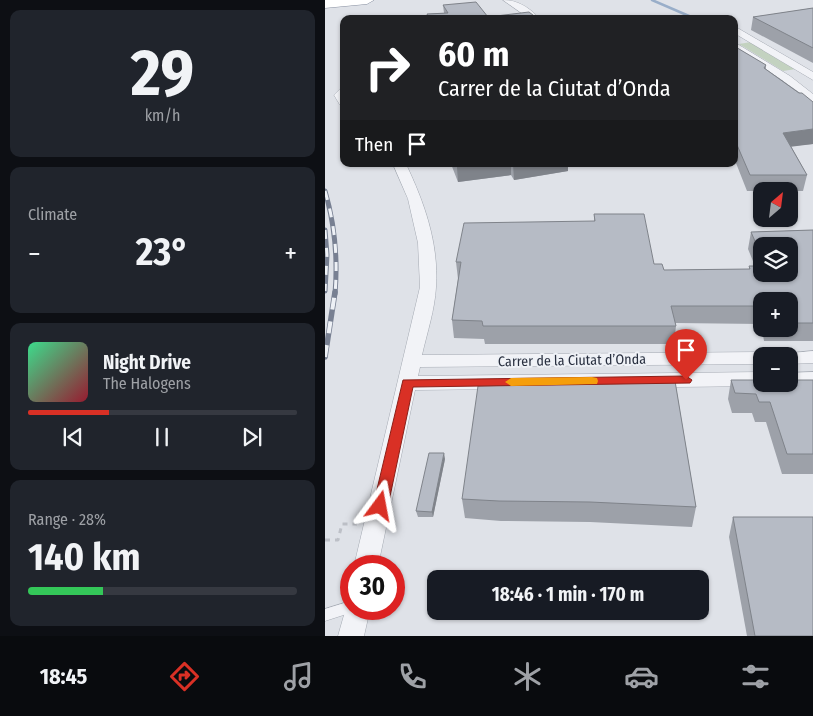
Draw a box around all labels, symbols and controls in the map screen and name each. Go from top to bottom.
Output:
text: 60 m [438,33,509,75]
text: 29 [131,34,194,112]
icon: right [355,35,420,100]
text: Carrer de la Ciutat d’Onda [438,75,671,102]
text: km/h [145,106,180,125]
icon: arrive [403,130,431,158]
text: Then [355,133,393,156]
north arrow [753,182,797,228]
map controls [753,182,798,392]
text: Climate [28,205,77,224]
text: 23° [136,229,189,275]
text: − [28,237,41,270]
text: + [284,237,297,270]
button: layers [753,237,798,282]
button: + [753,292,798,337]
pin [665,329,707,380]
icon: arrive [672,336,700,364]
button: − [753,347,798,392]
text: Night Drive [103,351,191,374]
street label: Carrer de la Ciutat d’Onda [498,351,646,370]
text: The Halogens [103,374,191,393]
icon: previous [59,423,87,451]
icon: pause [148,423,176,451]
icon: next [238,423,266,451]
position arrow [353,479,405,531]
text: Range · 28% [28,510,106,529]
text: 140 km [28,534,141,580]
speed limit sign: 30 [340,555,405,620]
text: 18:46 · 1 min · 170 m [492,583,644,606]
icon: directions [167,659,202,694]
icon: music [281,659,316,694]
icon: phone [395,659,430,694]
icon: climate [510,659,545,694]
icon: car [624,659,659,694]
icon: filters [738,659,773,694]
text: 18:45 [40,663,87,690]

